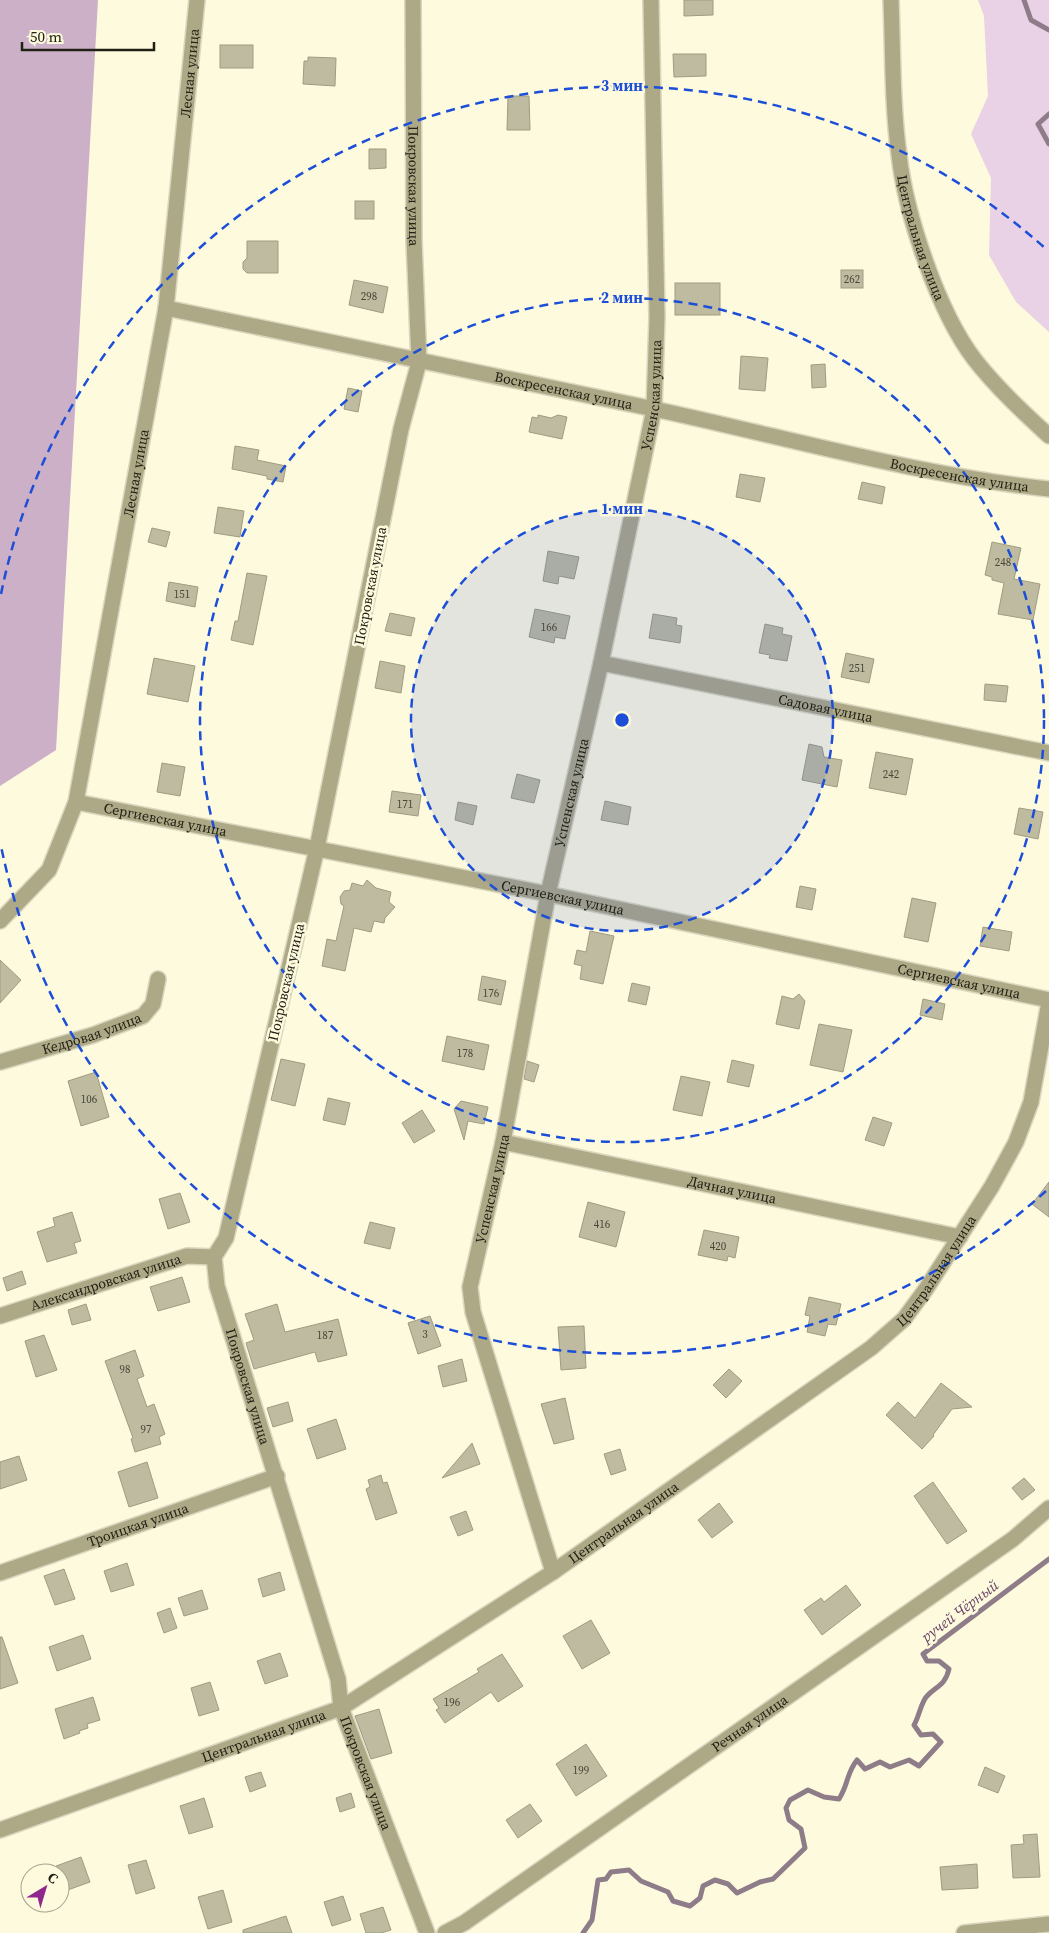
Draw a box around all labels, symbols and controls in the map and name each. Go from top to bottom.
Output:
scale bar [22,20,155,52]
text: 50 m [30,26,62,47]
street label: Лесная улица [175,27,204,119]
text: 3 мин [601,75,643,96]
street label: Покровская улица [404,126,424,248]
street label: Центральная улица [892,173,950,305]
house number: 262 [844,272,861,287]
text: 2 мин [601,287,643,308]
house number: 298 [361,289,377,304]
street label: Успенская улица [636,339,666,452]
street label: Воскресенская улица [493,366,635,414]
street label: Лесная улица [118,427,154,519]
street label: Воскресенская улица [888,453,1031,497]
text: 1 мин [601,498,643,519]
street label: Покровская улица [349,524,391,647]
house number: 248 [995,555,1011,570]
house number: 151 [174,587,190,602]
house number: 166 [541,620,558,635]
house number: 251 [849,661,865,676]
street label: Садовая улица [776,689,875,728]
centre of rings [613,711,631,729]
street label: Успенская улица [549,735,594,849]
house number: 242 [883,767,900,782]
house number: 171 [397,797,413,812]
street label: Сергиевская улица [102,798,230,841]
street label: Сергиевская улица [499,875,627,920]
street label: Покровская улица [263,920,309,1043]
street label: Сергиевская улица [896,958,1023,1004]
house number: 176 [483,986,500,1001]
street label: Кедровая улица [40,1007,145,1059]
house number: 178 [457,1046,473,1061]
house number: 106 [81,1092,98,1107]
street label: Успенская улица [470,1132,514,1245]
street label: Дачная улица [686,1171,779,1209]
street label: Центральная улица [892,1210,981,1331]
house number: 416 [594,1217,611,1232]
house number: 420 [710,1239,727,1254]
street label: Александровская улица [28,1248,184,1316]
street label: Покровская улица [221,1326,275,1448]
house number: 3 [422,1327,428,1342]
house number: 187 [317,1328,334,1343]
house number: 98 [120,1362,131,1377]
house number: 97 [141,1422,152,1437]
street label: Центральная улица [564,1476,683,1568]
street label: Троицкая улица [84,1498,192,1552]
water label: ручей Чёрный [915,1574,1003,1648]
street label: Речная улица [707,1689,792,1757]
house number: 196 [444,1695,461,1710]
street label: Центральная улица [199,1704,329,1767]
street label: Покровская улица [335,1713,397,1834]
house number: 199 [573,1763,589,1778]
north arrow [20,1863,70,1913]
text: С [43,1867,63,1888]

